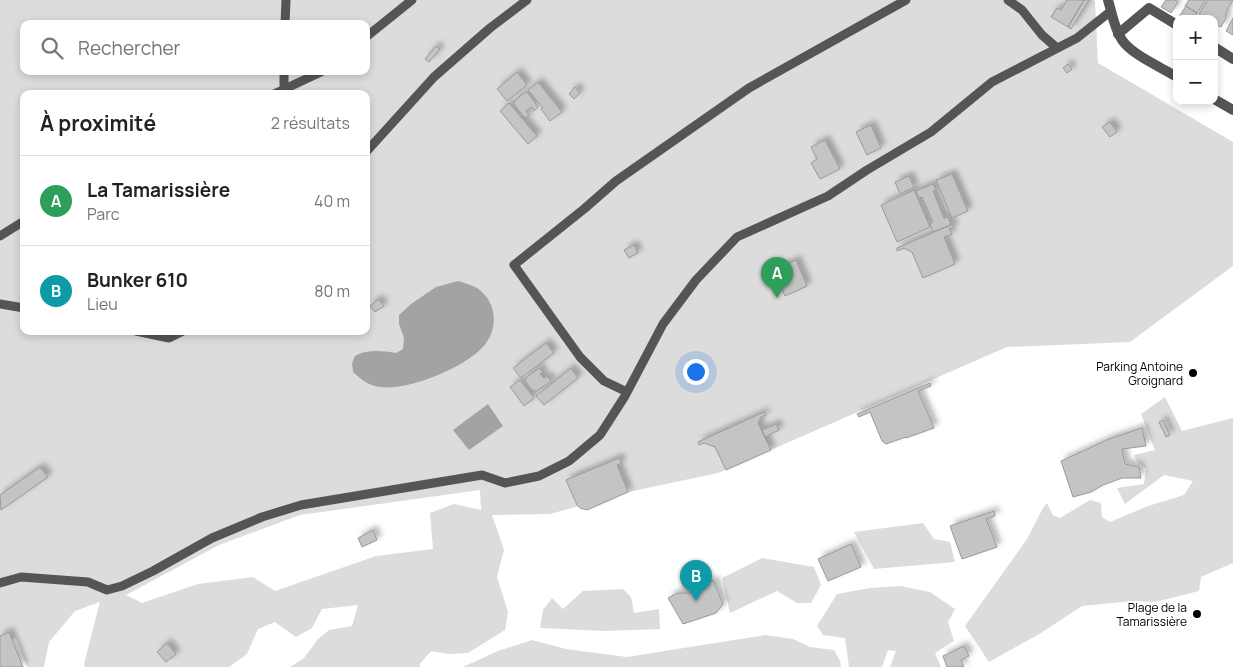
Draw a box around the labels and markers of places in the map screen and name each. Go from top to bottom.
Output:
pin: A [761,257,793,298]
place label: Parking Antoine Groignard [1096,358,1183,389]
marker: Parking Antoine Groignard [1187,367,1199,379]
pin: B [680,560,712,601]
place label: Plage de la Tamarissière [1116,599,1187,630]
marker: Plage de la Tamarissière [1191,608,1203,620]

